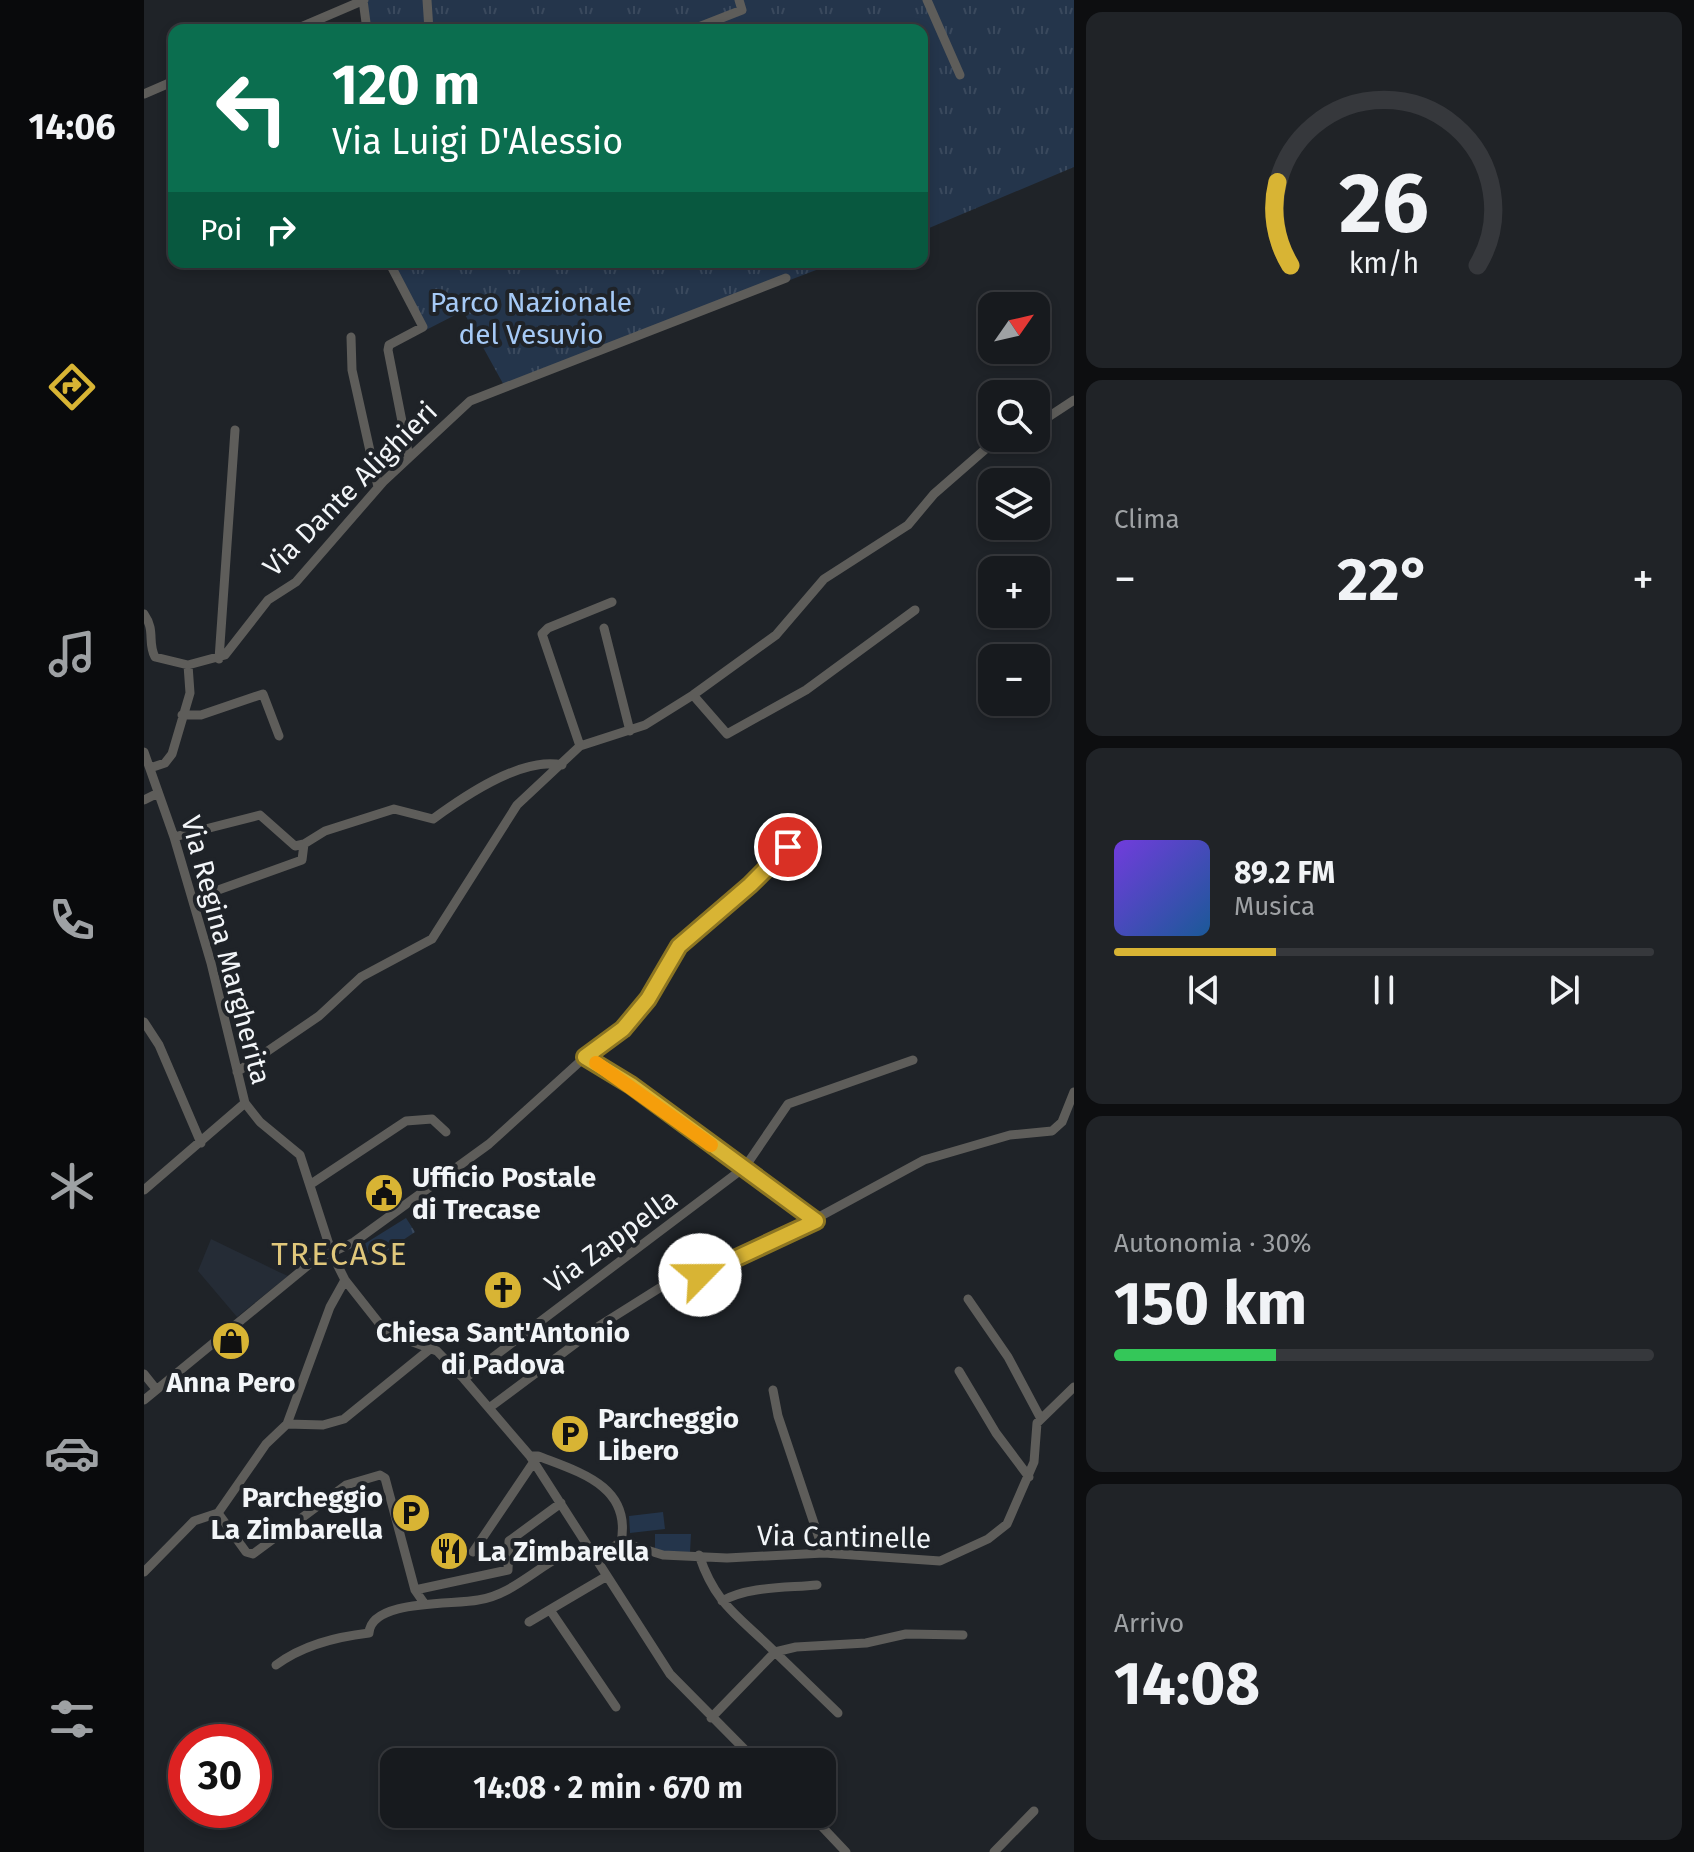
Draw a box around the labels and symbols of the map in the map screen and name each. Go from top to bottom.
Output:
park label: Parco Nazionale del Vesuvio [430,286,632,351]
north arrow [978,292,1050,364]
street label: Via Dante Alighieri [256,395,444,583]
street label: Via Regina Margherita [174,812,278,1088]
pin [754,813,822,881]
place label: Ufficio Postale di Trecase [412,1161,596,1226]
public building icon: Ufficio Postale di Trecase [363,1172,405,1214]
street label: Via Zappella [538,1182,684,1300]
position arrow [658,1233,742,1317]
district label: TRECASE [271,1235,409,1273]
church icon: Chiesa Sant'Antonio di Padova [482,1269,524,1311]
place label: Chiesa Sant'Antonio di Padova [376,1316,630,1381]
shop icon: Anna Pero [210,1320,252,1362]
place label: Anna Pero [166,1366,295,1399]
place label: Parcheggio Libero [598,1402,739,1467]
parking icon: Parcheggio Libero [549,1413,591,1455]
place label: Parcheggio La Zimbarella [211,1481,383,1546]
parking icon: Parcheggio La Zimbarella [390,1492,432,1534]
street label: Via Cantinelle [757,1519,931,1555]
restaurant icon: La Zimbarella [428,1530,470,1572]
place label: La Zimbarella [477,1535,649,1568]
speed limit sign: 30 [168,1724,272,1828]

